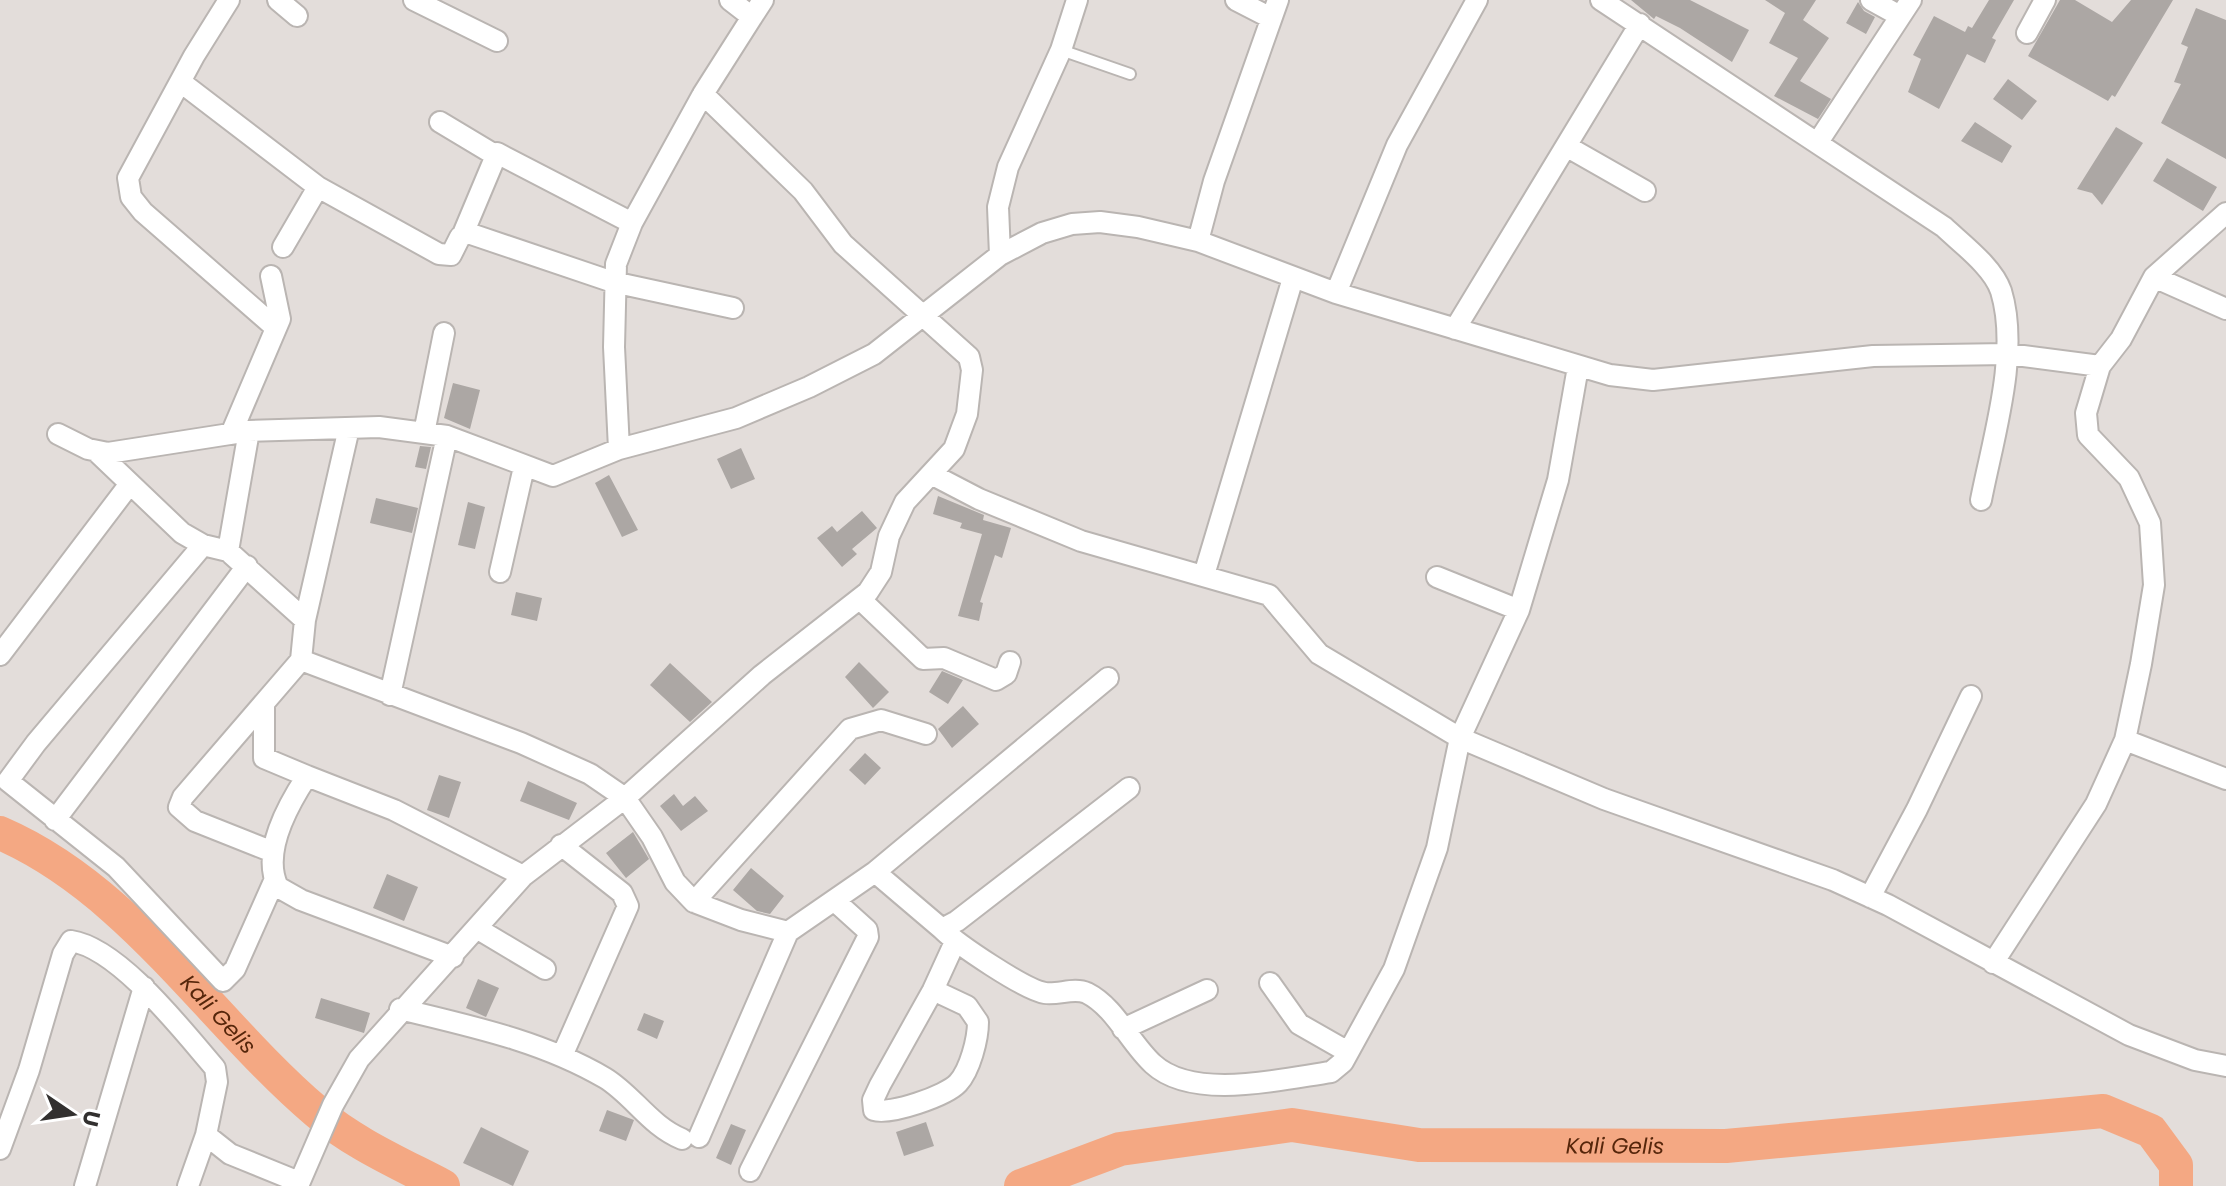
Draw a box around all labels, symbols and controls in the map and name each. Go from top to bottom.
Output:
water label: Kali Gelis [174,967,263,1061]
north arrow [32,1074,112,1154]
text: U [74,1107,108,1129]
water label: Kali Gelis [1566,1130,1664,1161]

